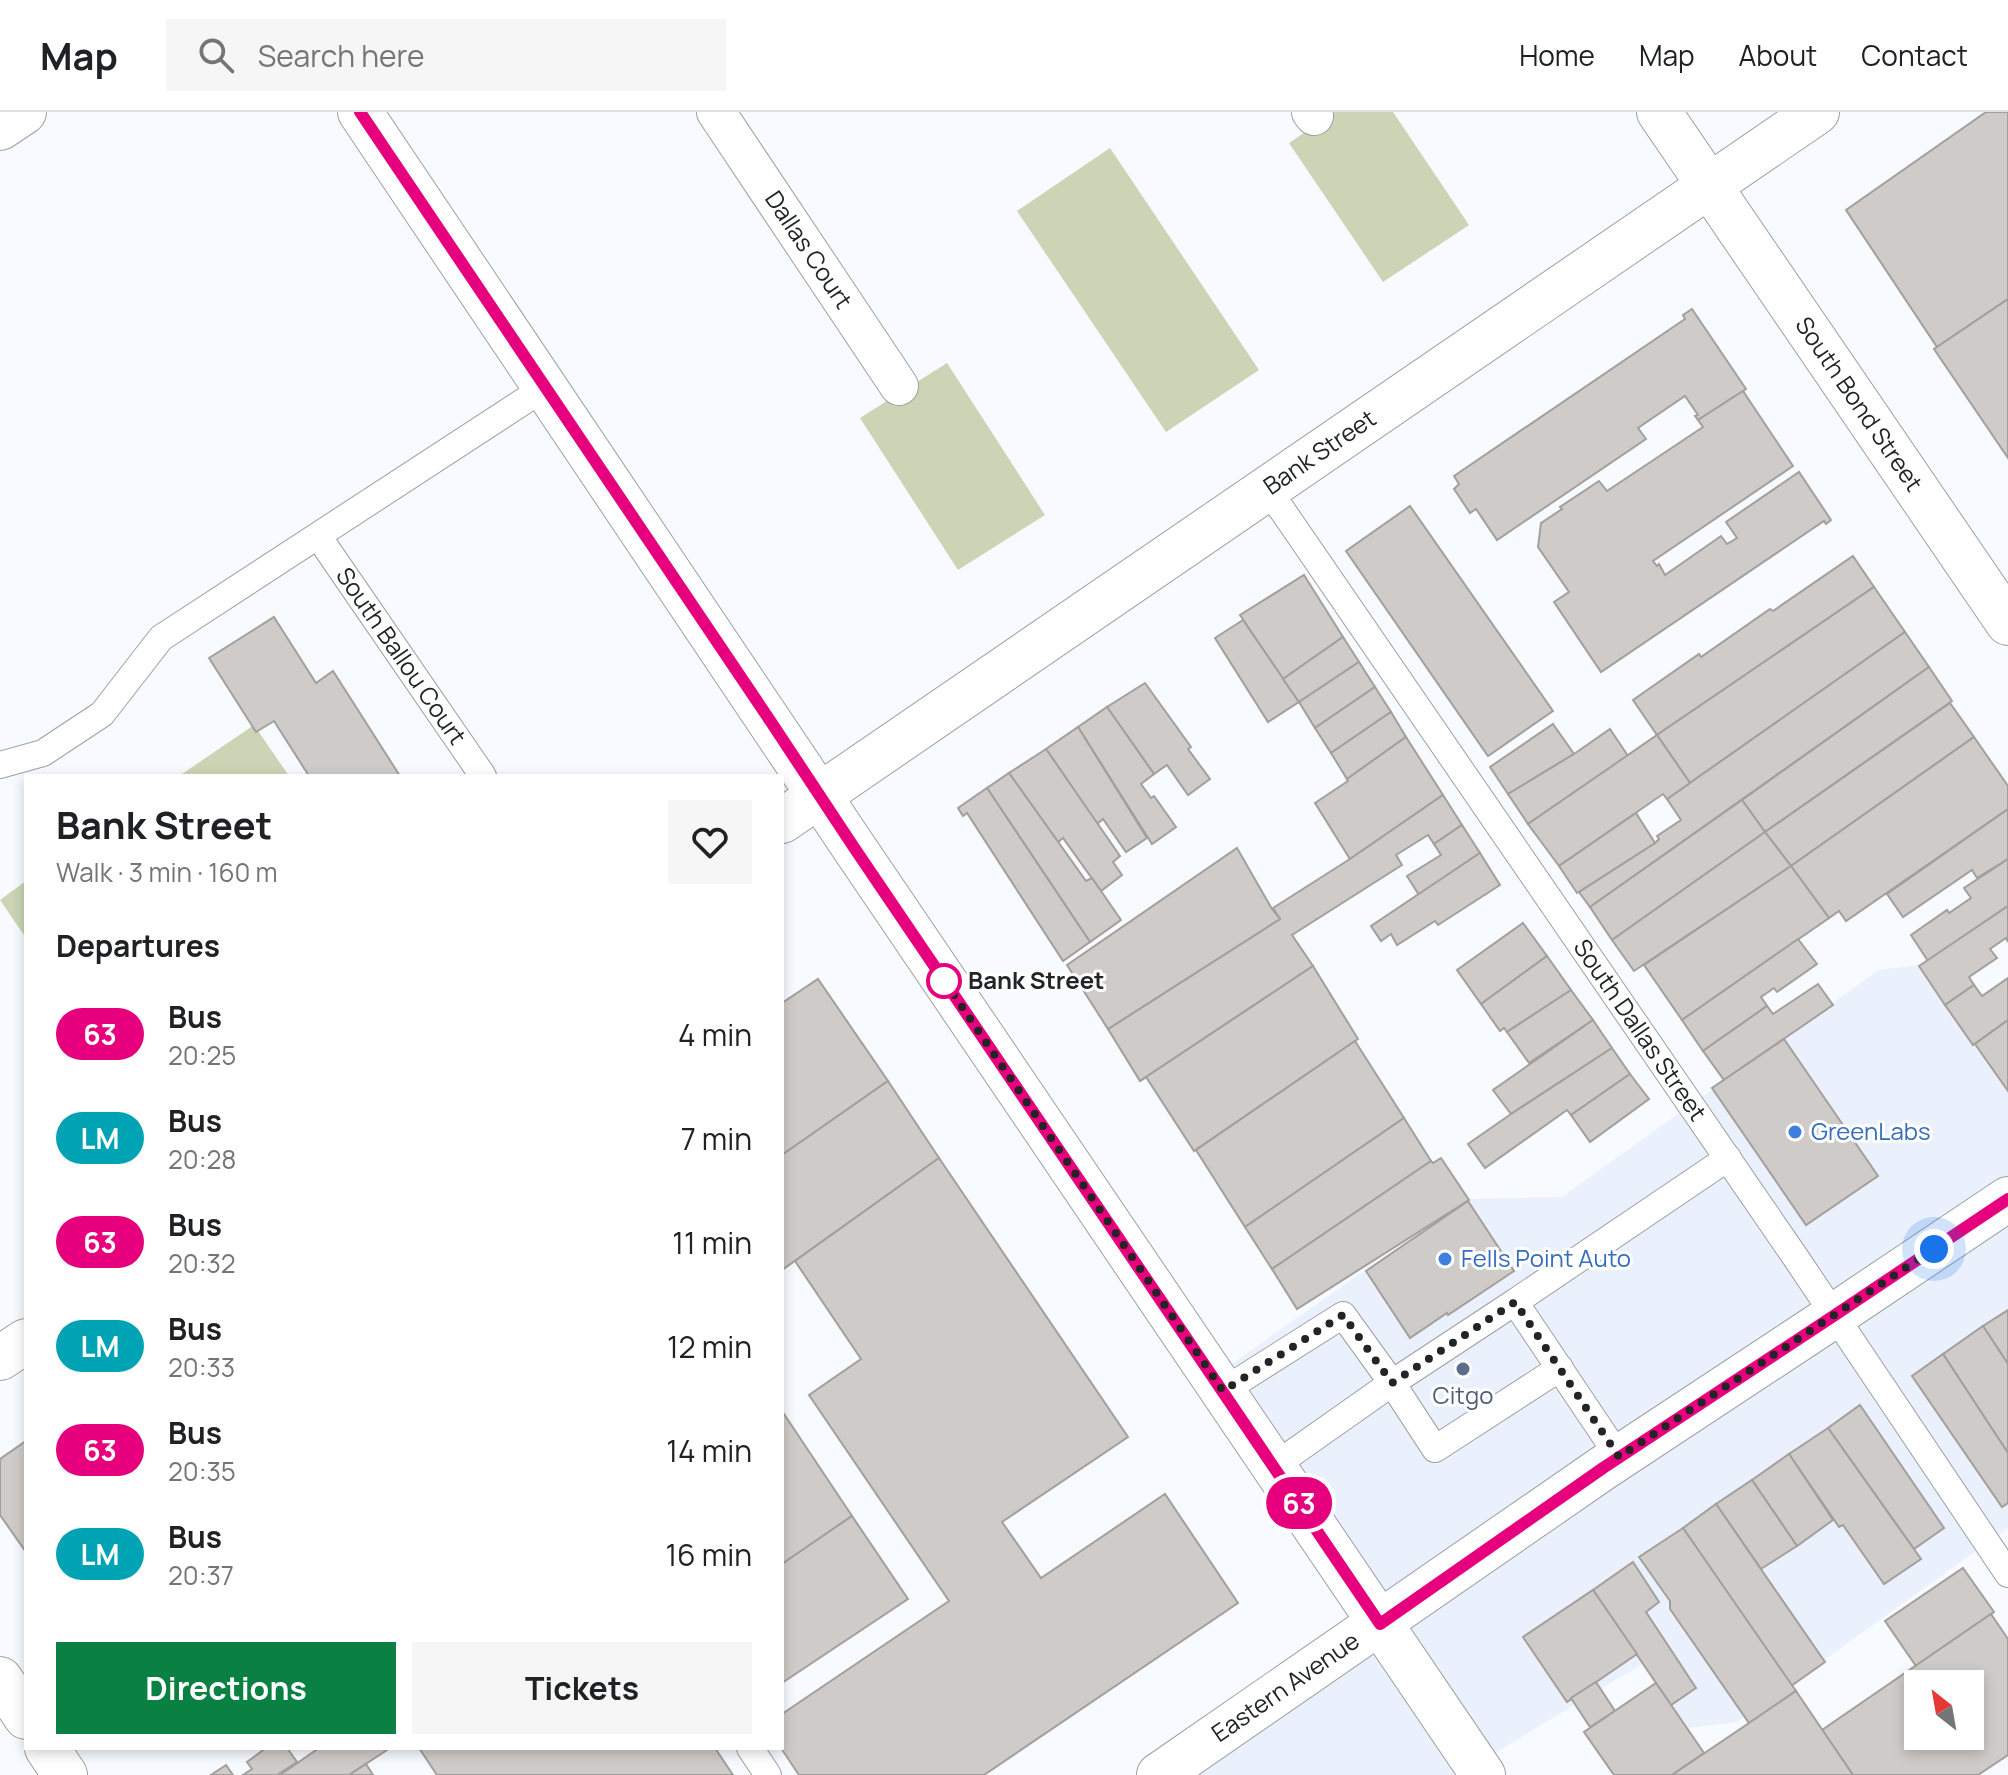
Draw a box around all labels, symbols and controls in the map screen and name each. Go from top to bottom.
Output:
search box [166,19,726,91]
text: Map [40,29,118,81]
icon: search [194,33,238,77]
text: Search here [258,35,425,76]
text: Home [1519,36,1595,74]
text: Map [1639,36,1695,74]
text: About [1739,36,1817,74]
text: Contact [1861,36,1968,74]
street label: Dallas Court [758,184,861,315]
street label: South Bond Street [1789,310,1931,497]
street label: Bank Street [1256,401,1382,502]
street label: South Ballou Court [329,560,475,751]
text: Bank Street [56,798,272,850]
button: heart [668,800,752,884]
text: Walk · 3 min · 160 m [56,854,278,890]
text: Departures [56,925,220,966]
street label: South Dallas Street [1567,932,1715,1127]
place label: Bank Street [968,963,1105,996]
marker: Bank Street [927,964,961,998]
text: Bus [168,996,222,1037]
text: 4 min [678,1014,752,1055]
text: 63 [83,1015,117,1053]
text: 20:25 [168,1037,236,1073]
text: Bus [168,1100,222,1141]
place label: GreenLabs [1811,1114,1931,1147]
text: 7 min [681,1118,752,1159]
text: LM [81,1119,119,1157]
marker: GreenLabs [1786,1123,1804,1141]
text: 20:28 [168,1141,236,1177]
text: Bus [168,1204,222,1245]
text: 11 min [672,1222,752,1263]
text: 63 [83,1223,117,1261]
your location [1914,1229,1954,1269]
place label: Fells Point Auto [1461,1241,1631,1274]
text: 20:32 [168,1245,236,1281]
marker: Fells Point Auto [1436,1250,1454,1268]
text: Bus [168,1308,222,1349]
text: 12 min [667,1326,752,1367]
text: LM [81,1327,119,1365]
text: 20:33 [168,1349,235,1385]
marker: Citgo [1454,1360,1472,1378]
place label: Citgo [1433,1378,1493,1411]
text: Bus [168,1412,222,1453]
text: 14 min [666,1430,752,1471]
text: 63 [83,1431,117,1469]
text: 20:35 [168,1453,236,1489]
line badge: 63 [1263,1477,1335,1529]
text: 63 [1282,1484,1316,1522]
text: Bus [168,1516,222,1557]
text: 16 min [665,1534,752,1575]
text: LM [81,1535,119,1573]
text: 20:37 [168,1557,234,1593]
street label: Eastern Avenue [1204,1623,1365,1749]
button: Directions [56,1642,396,1734]
button: Tickets [412,1642,752,1734]
north arrow [1904,1670,1984,1750]
map controls [1904,1670,1984,1750]

